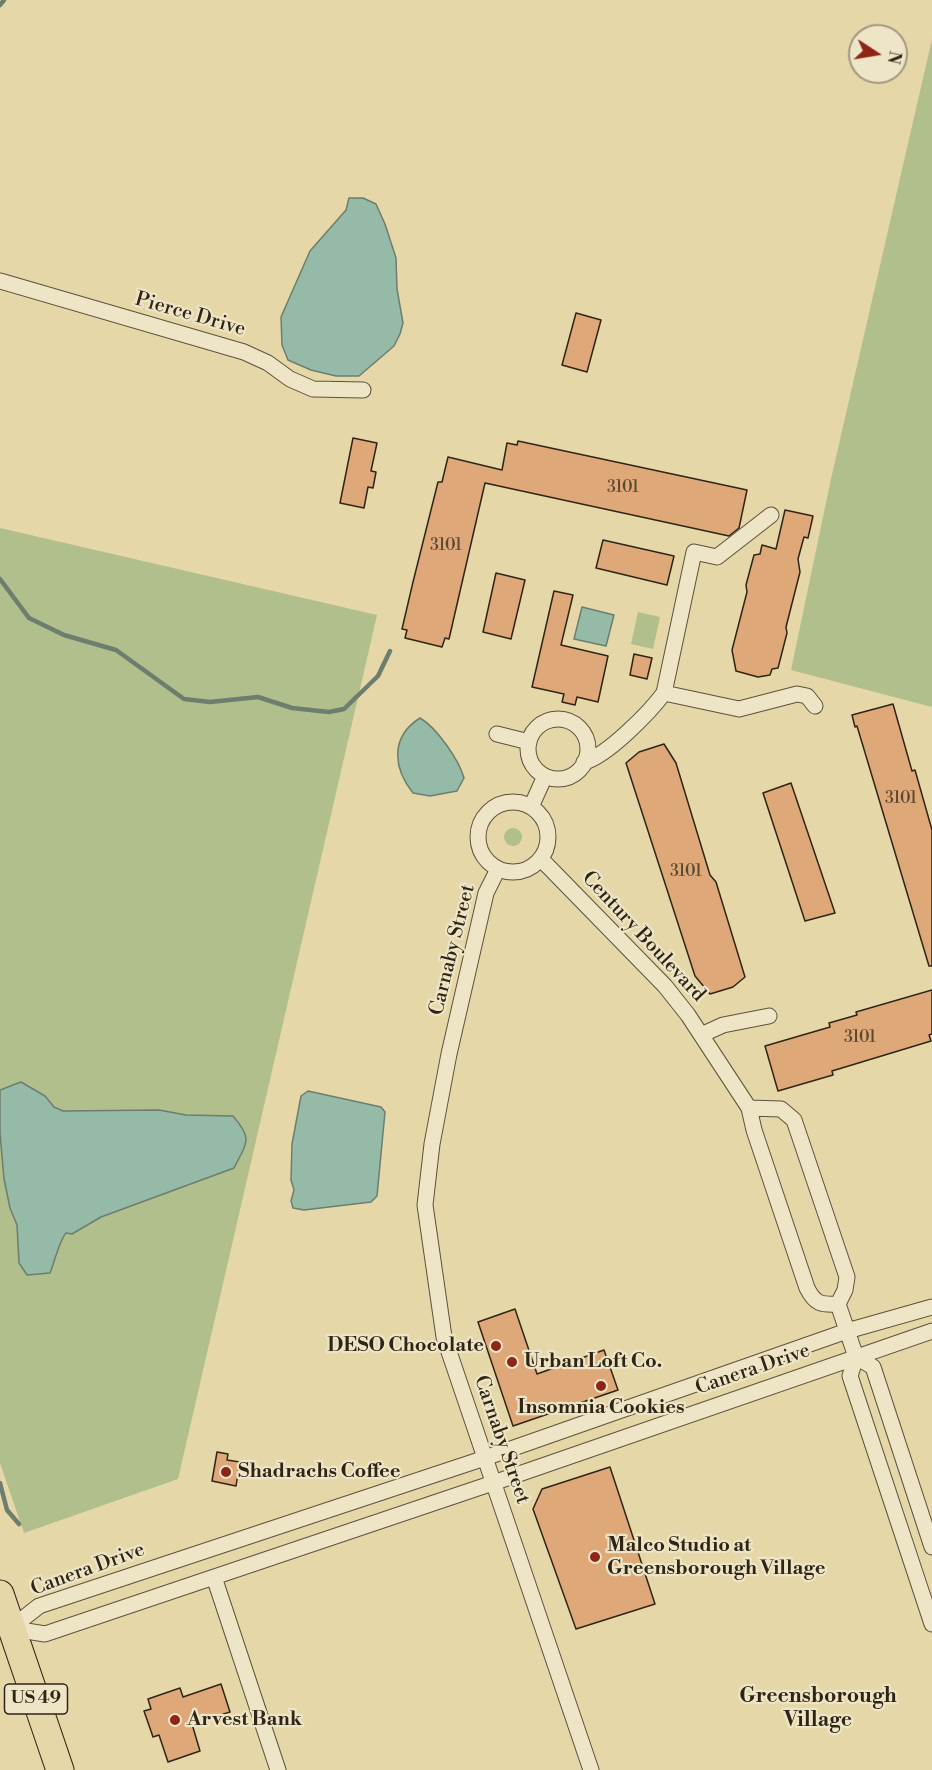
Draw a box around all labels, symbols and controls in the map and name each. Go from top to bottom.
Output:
north arrow [848,24,908,84]
text: N [883,49,905,66]
street label: Pierce Drive [132,288,248,342]
house number: 3101 [607,478,639,498]
house number: 3101 [430,536,462,556]
house number: 3101 [885,789,917,809]
house number: 3101 [670,862,702,882]
street label: Century Boulevard [576,867,710,1007]
street label: Carnaby Street [425,882,481,1018]
house number: 3101 [844,1028,876,1048]
place label: DESO Chocolate [327,1334,484,1358]
marker: DESO Chocolate [489,1339,503,1353]
street label: Canera Drive [693,1339,813,1401]
place label: Urban Loft Co. [524,1350,662,1374]
marker: Urban Loft Co. [505,1355,519,1369]
street label: Carnaby Street [468,1373,534,1507]
marker: Insomnia Cookies [594,1379,608,1393]
place label: Insomnia Cookies [517,1396,685,1420]
place label: Shadrachs Coffee [238,1460,401,1484]
marker: Shadrachs Coffee [219,1465,233,1479]
place label: Malco Studio at Greensborough Village [607,1534,825,1581]
street label: Canera Drive [28,1538,148,1602]
marker: Malco Studio at Greensborough Village [588,1550,602,1564]
road number: US 49 [4,1684,68,1714]
district label: Greensborough Village [739,1684,897,1734]
place label: Arvest Bank [187,1708,302,1732]
marker: Arvest Bank [168,1713,182,1727]

